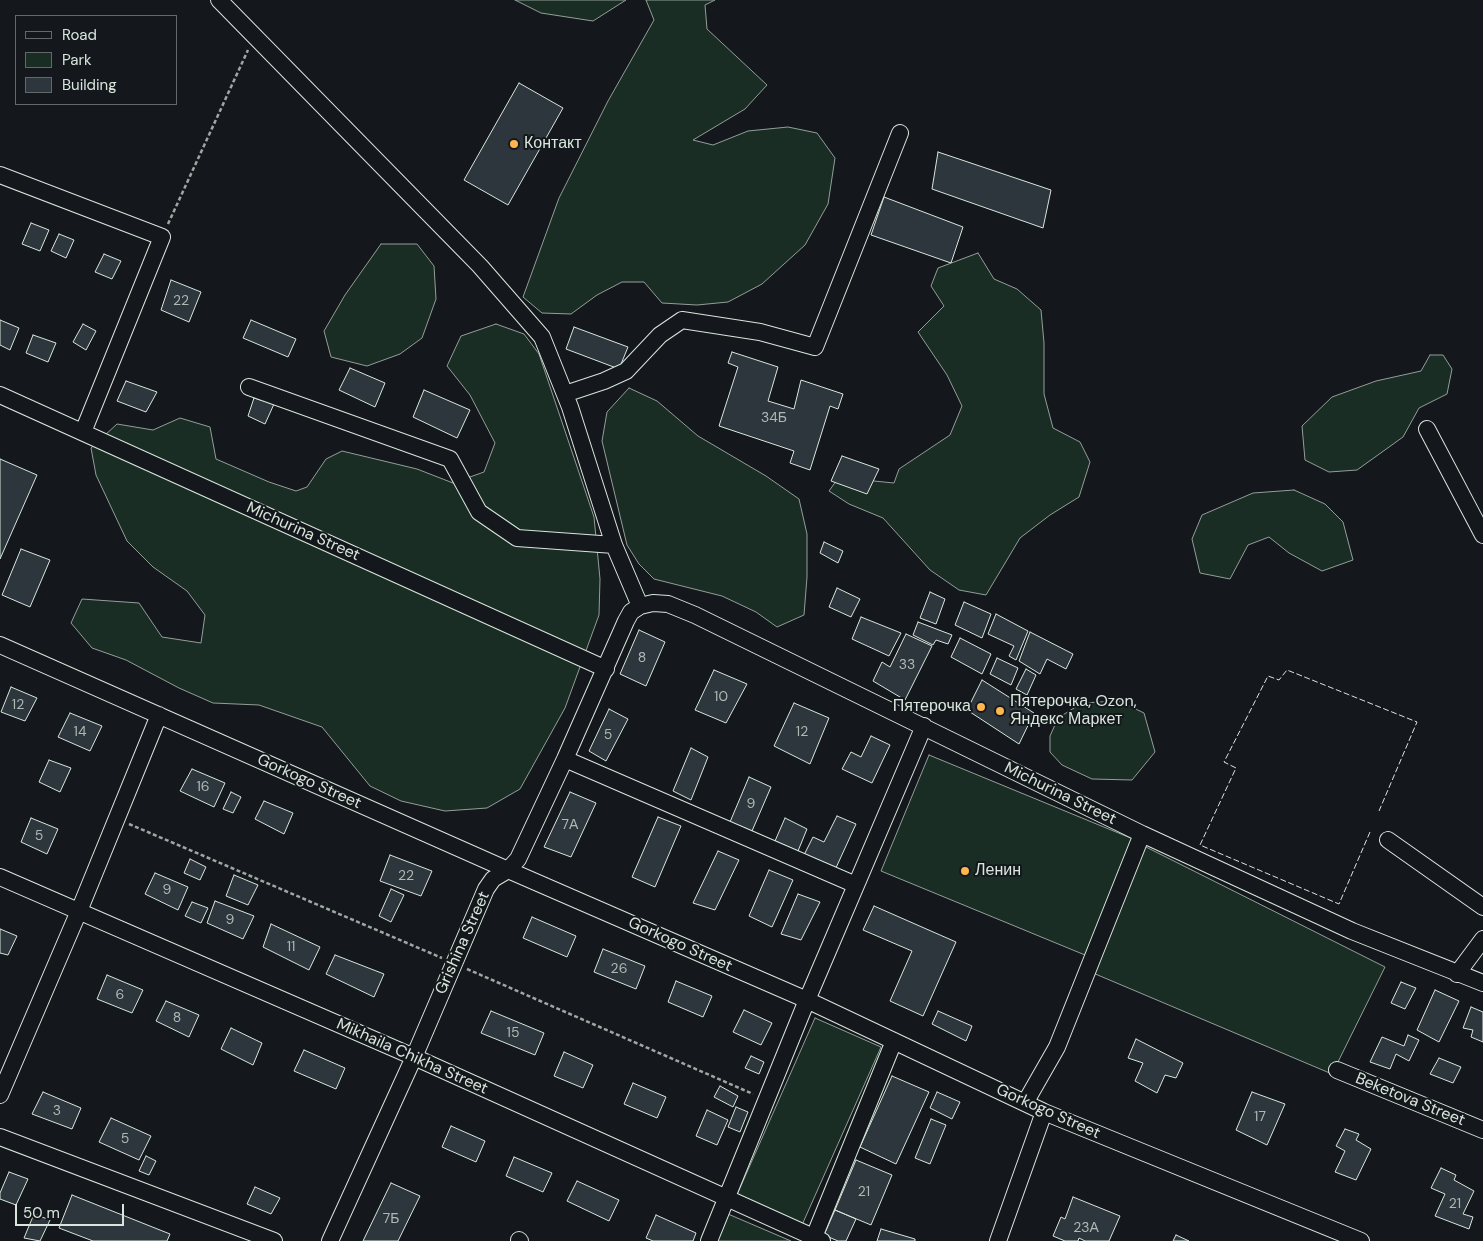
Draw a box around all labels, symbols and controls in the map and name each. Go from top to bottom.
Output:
legend [15,15,178,105]
text: Road [62,25,97,45]
text: Park [62,50,92,70]
text: Building [62,75,117,95]
place label: Контакт [524,134,582,154]
marker: Контакт [508,138,520,150]
house number: 22 [173,293,189,309]
house number: 34Б [761,410,787,426]
street label: Michurina Street [243,498,363,566]
house number: 8 [638,650,646,666]
house number: 33 [899,657,915,673]
house number: 10 [714,689,728,705]
place label: Пятерочка, Ozon, Яндекс Маркет [1010,692,1137,730]
house number: 12 [12,697,24,713]
place label: Пятерочка [893,697,971,717]
marker: Пятерочка [975,701,987,713]
marker: Пятерочка, Ozon, Яндекс Маркет [994,705,1006,717]
house number: 14 [74,724,86,740]
house number: 12 [796,724,808,740]
house number: 5 [604,727,612,743]
street label: Gorkogo Street [254,750,364,814]
street label: Michurina Street [1001,759,1119,829]
house number: 16 [196,779,210,795]
house number: 9 [747,796,755,812]
house number: 7А [562,817,578,833]
house number: 5 [35,828,43,844]
place label: Ленин [975,861,1021,881]
marker: Ленин [959,865,971,877]
house number: 22 [398,868,414,884]
house number: 9 [163,882,171,898]
street label: Grishina Street [432,889,494,997]
house number: 9 [226,912,234,928]
street label: Gorkogo Street [625,913,735,977]
house number: 11 [287,939,295,955]
house number: 26 [611,961,627,977]
house number: 6 [116,987,124,1003]
house number: 8 [173,1010,181,1026]
street label: Mikhaila Chikha Street [333,1015,491,1099]
house number: 15 [507,1025,519,1041]
street label: Beketova Street [1352,1069,1468,1131]
street label: Gorkogo Street [993,1080,1103,1144]
house number: 3 [53,1103,61,1119]
house number: 17 [1254,1109,1266,1125]
house number: 5 [121,1131,129,1147]
house number: 21 [858,1184,870,1200]
scale bar [18,1194,126,1226]
house number: 21 [1449,1196,1461,1212]
text: 50 m [23,1203,60,1223]
house number: 7Б [383,1211,399,1227]
house number: 23А [1073,1220,1099,1236]

